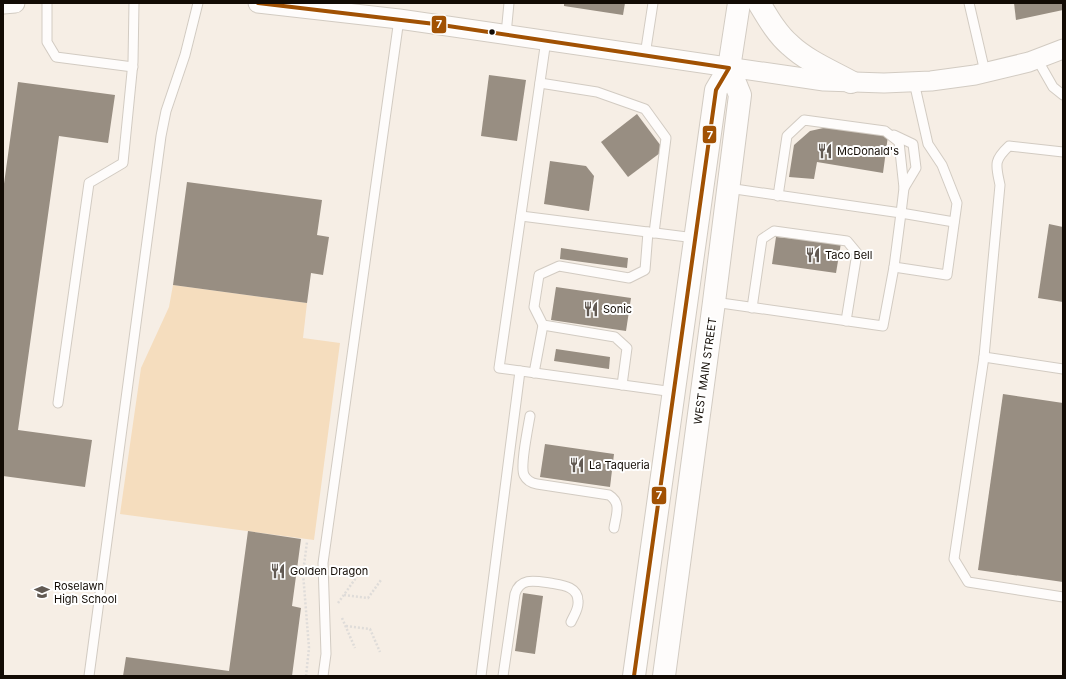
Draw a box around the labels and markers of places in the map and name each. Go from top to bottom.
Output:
unlabelled marker [487,27,497,37]
restaurant icon: McDonald's [816,142,834,160]
place label: McDonald's [837,144,899,158]
restaurant icon: Taco Bell [804,246,822,264]
place label: Taco Bell [825,248,872,262]
restaurant icon: Sonic [582,300,600,318]
place label: Sonic [603,302,632,316]
restaurant icon: La Taqueria [568,456,586,474]
place label: La Taqueria [589,458,650,472]
restaurant icon: Golden Dragon [269,562,287,580]
place label: Golden Dragon [290,564,368,578]
place label: Roselawn High School [54,579,117,606]
school or university icon: Roselawn High School [33,583,51,601]

